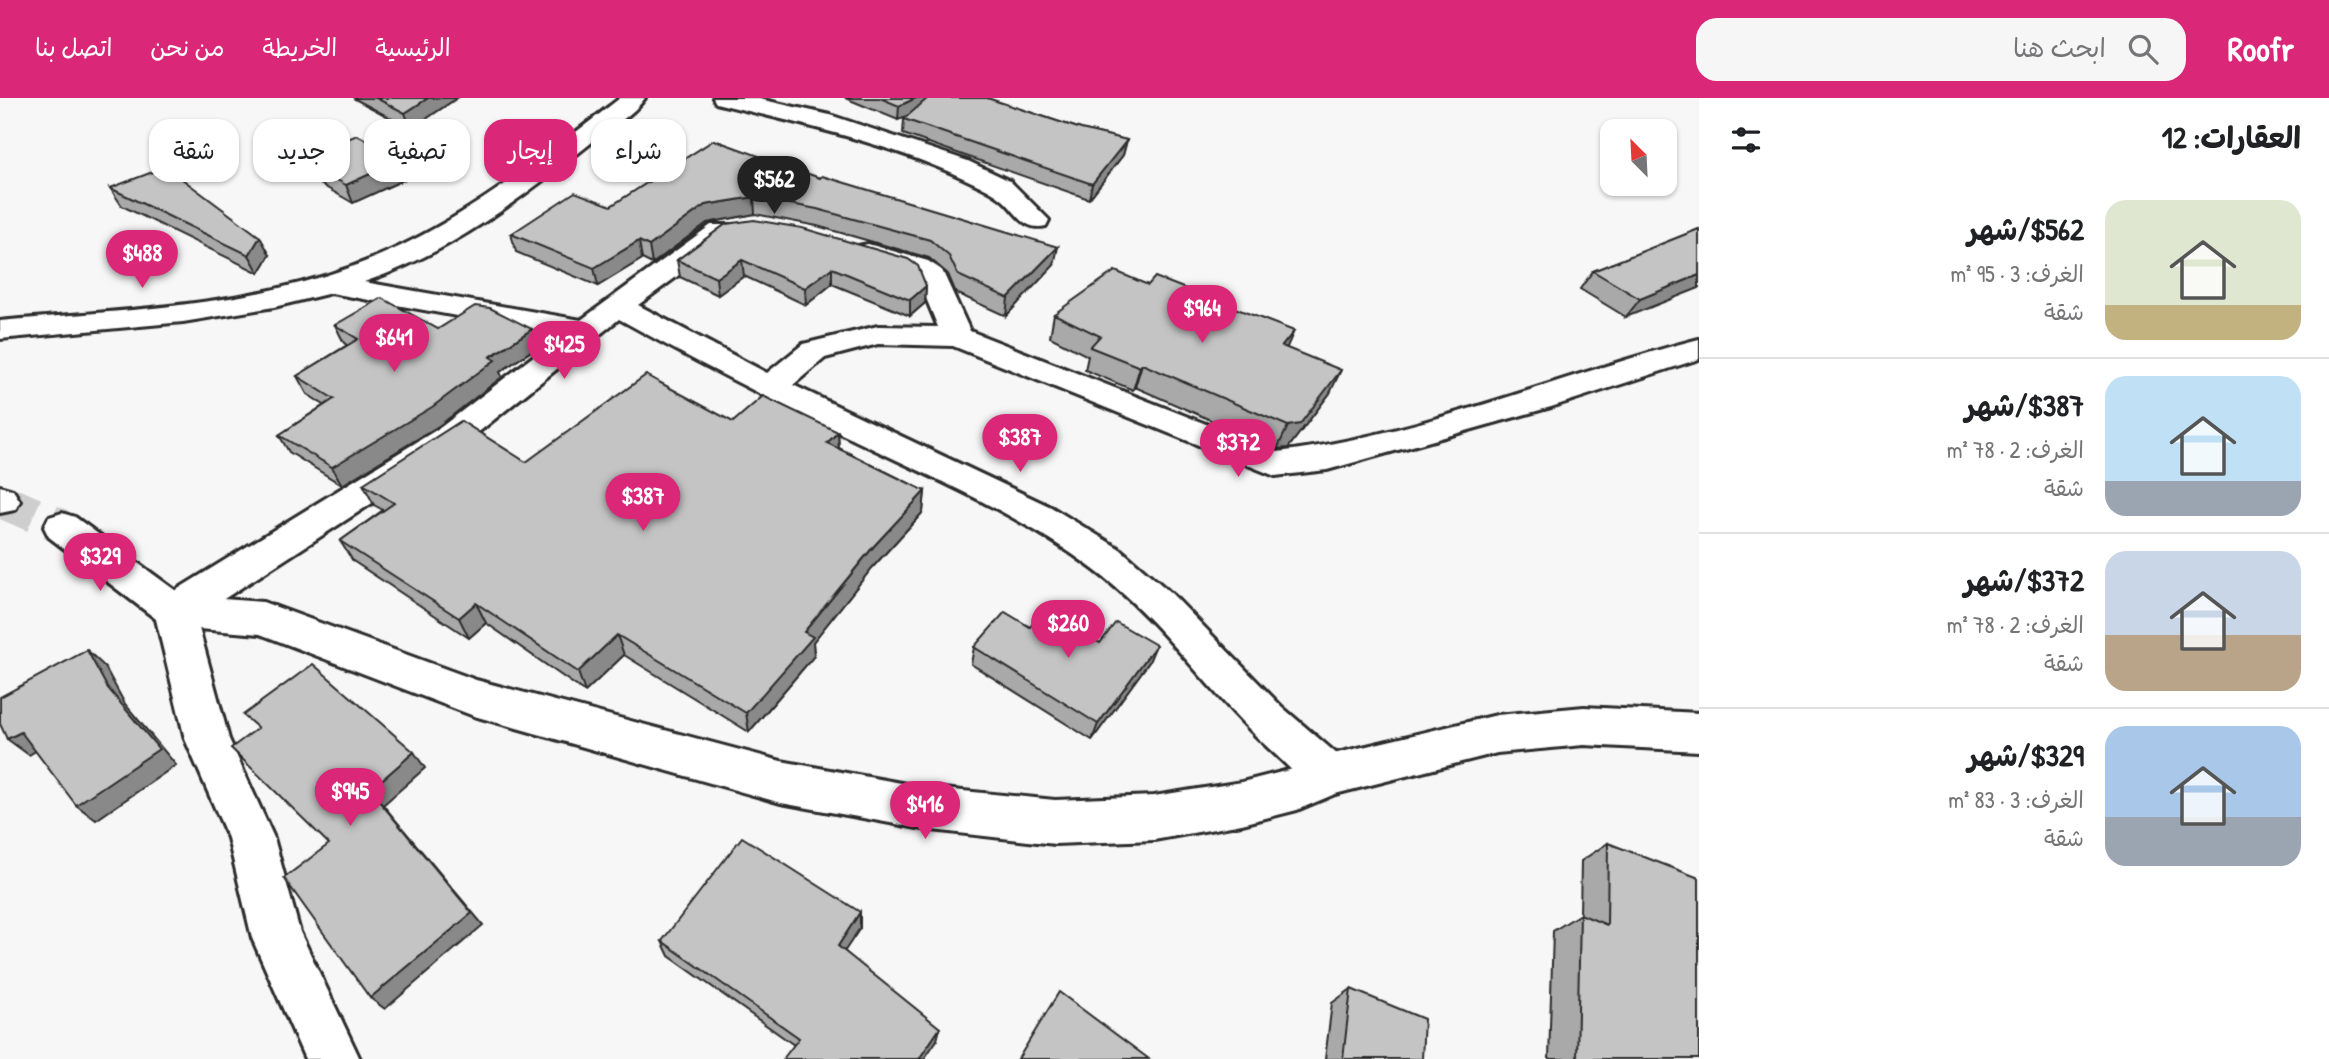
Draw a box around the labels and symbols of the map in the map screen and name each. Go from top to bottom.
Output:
north arrow [1600,119,1676,196]
pin: $562 [733,156,815,216]
pin: $488 [101,230,183,290]
pin: $964 [1161,286,1243,345]
pin: $641 [353,314,435,374]
pin: $425 [523,322,605,381]
pin: $387 [979,414,1061,474]
pin: $372 [1197,420,1279,479]
pin: $387 [602,474,684,533]
pin: $329 [59,533,141,593]
pin: $260 [1027,601,1109,660]
pin: $945 [309,768,391,828]
pin: $416 [884,782,966,841]

